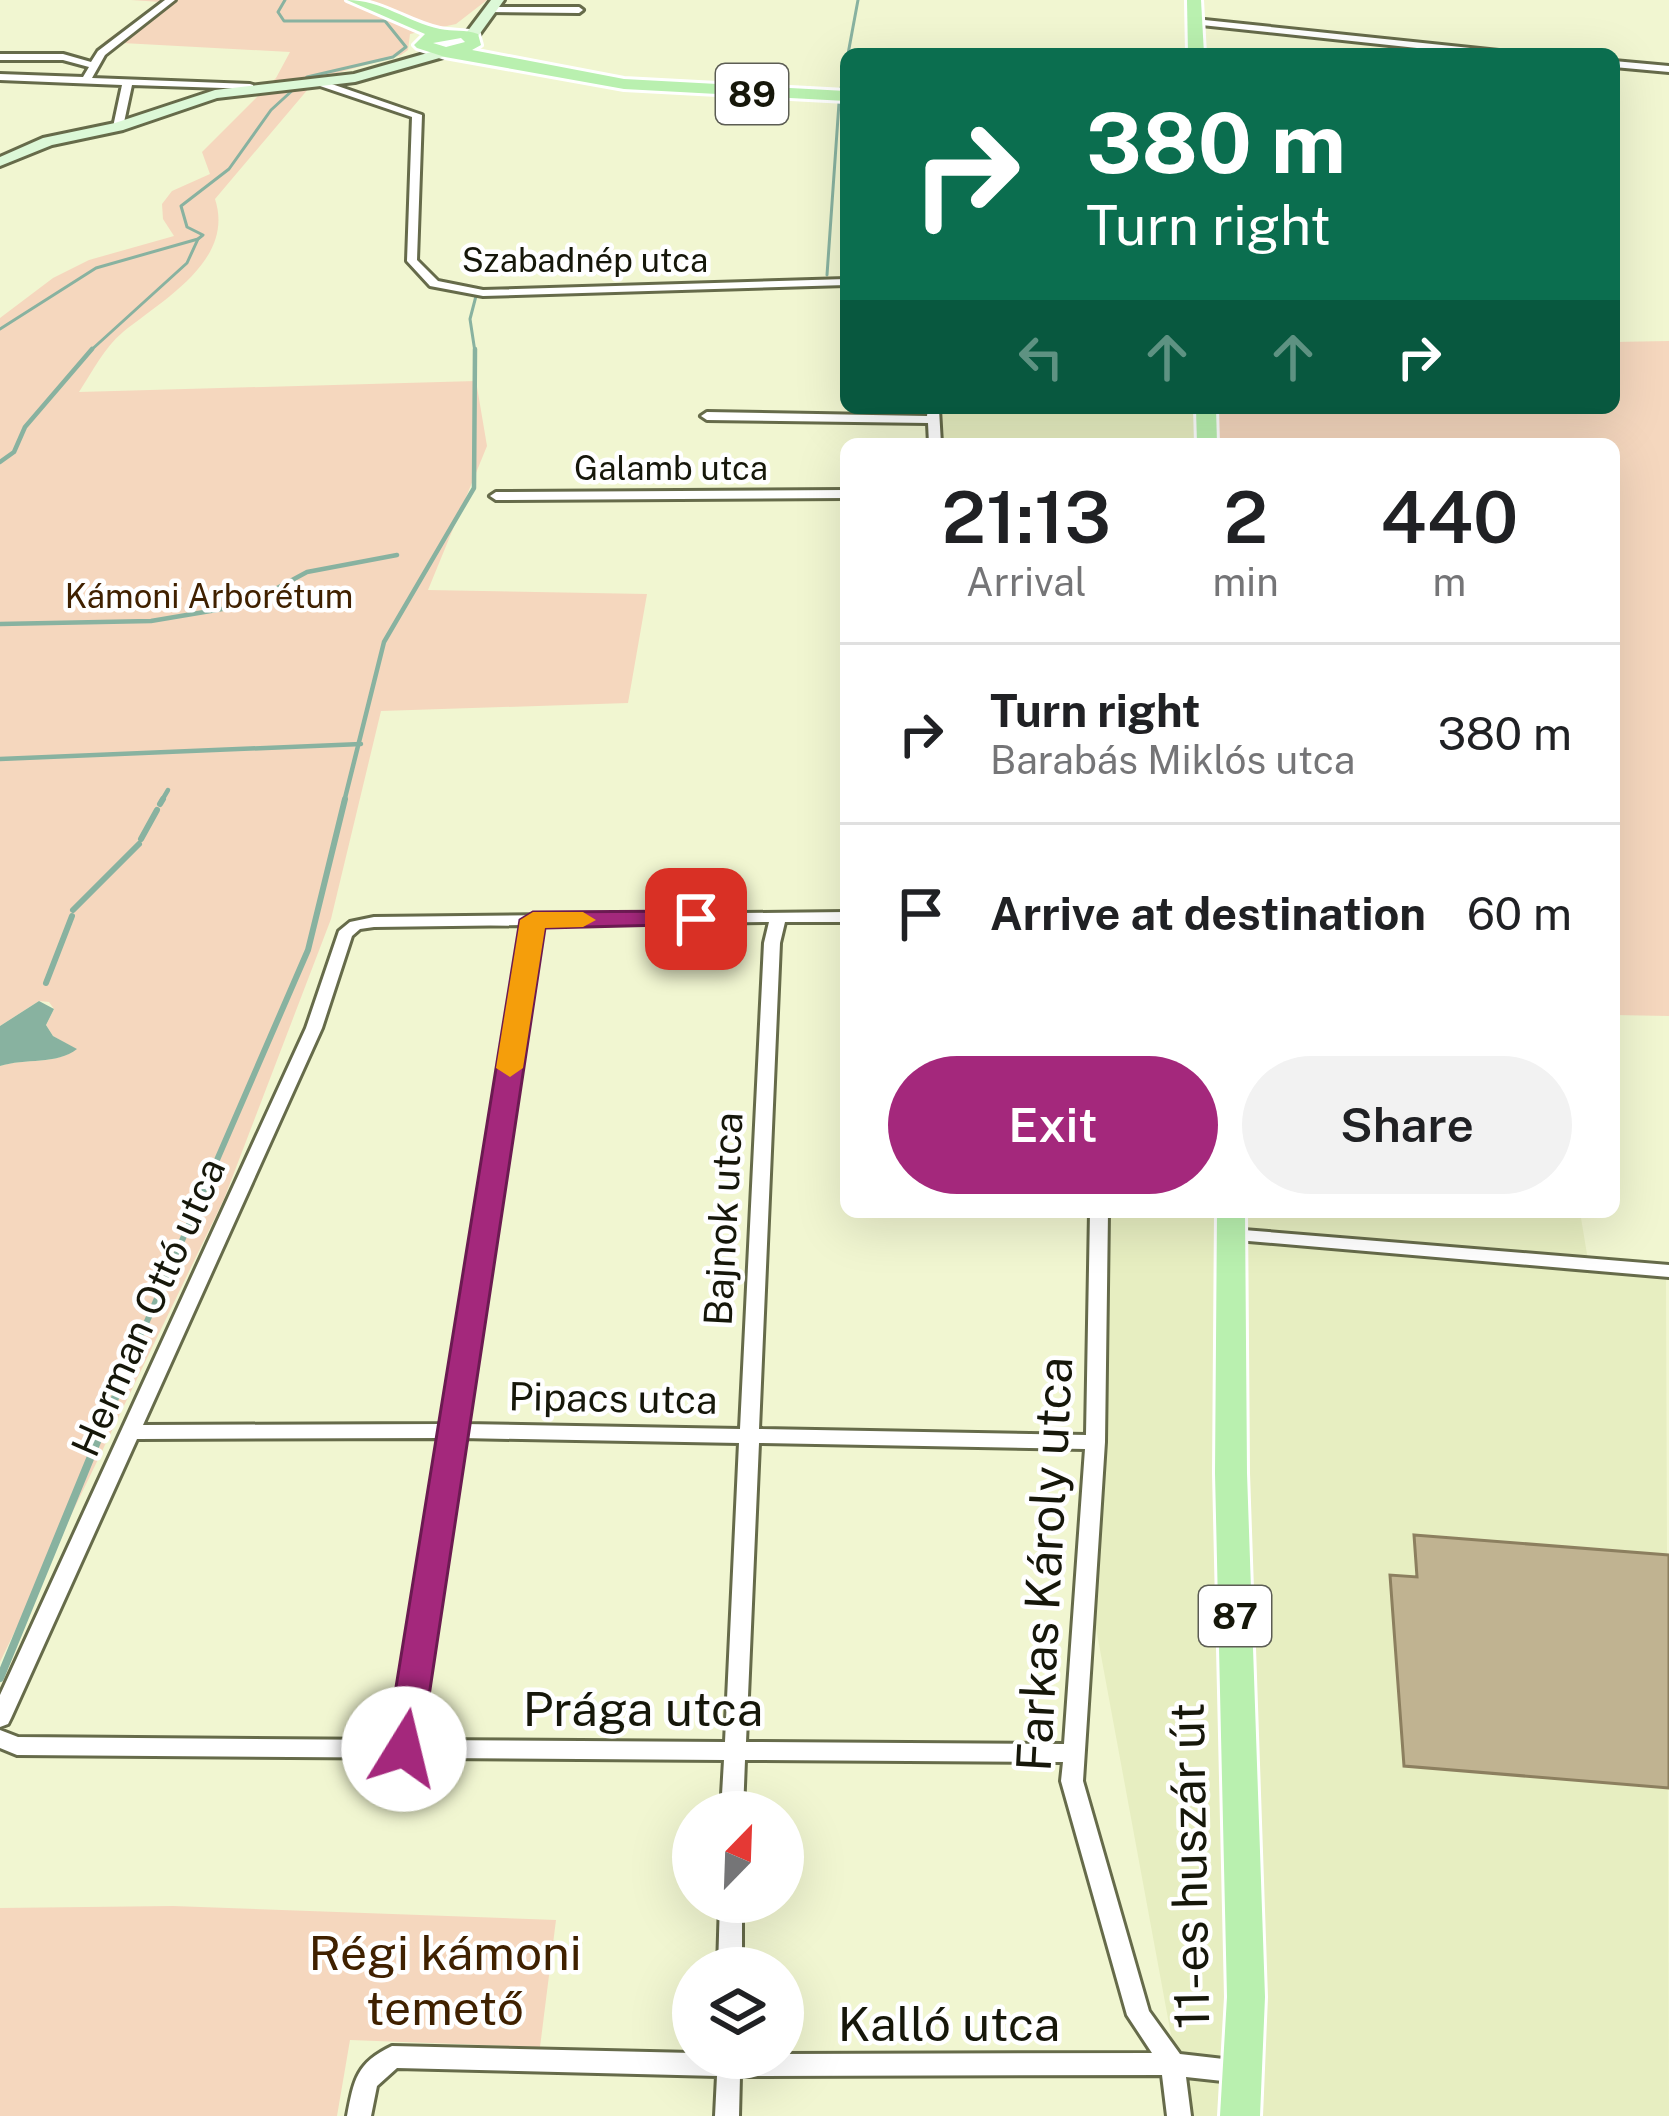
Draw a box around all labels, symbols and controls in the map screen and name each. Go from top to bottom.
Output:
road number: 89 [716,64,788,124]
text: 380 m [1086,93,1346,192]
icon: right [888,96,1044,252]
text: Turn right [1086,194,1331,257]
street label: Szabadnép utca [462,241,708,279]
icon: left [1008,324,1074,390]
icon: ahead [1134,324,1200,390]
icon: ahead [1260,324,1326,390]
icon: right [1386,324,1452,390]
street label: Galamb utca [574,449,768,487]
text: 21:13 [942,475,1111,559]
text: 2 [1223,475,1268,559]
text: 440 [1380,475,1518,559]
text: Arrival [966,559,1087,605]
text: min [1213,559,1279,605]
text: m [1432,559,1466,605]
park label: Kámoni Arborétum [65,577,353,615]
text: Turn right [990,684,1201,737]
icon: right [888,701,954,767]
text: 380 m [1438,707,1572,760]
text: Barabás Miklós utca [990,737,1355,783]
pin [645,868,747,970]
icon: arrive [888,881,954,947]
icon: arrive [663,886,729,952]
text: Arrive at destination [990,887,1426,940]
text: 60 m [1467,887,1572,940]
button: Exit [888,1056,1218,1194]
button: Share [1242,1056,1572,1194]
street label: Bajnok utca [694,1111,752,1327]
street label: Herman Ottó utca [62,1151,234,1463]
street label: Farkas Károly utca [1005,1355,1083,1773]
street label: Pipacs utca [508,1373,718,1423]
road number: 87 [1199,1586,1271,1646]
street label: Prága utca [523,1680,763,1737]
position arrow [341,1686,467,1812]
street label: 11-es huszár út [1158,1702,1220,2030]
north arrow [672,1791,804,1923]
map controls [672,1791,804,2079]
park label: Régi kámoni temető [308,1924,582,2036]
button: layers [672,1947,804,2079]
street label: Kalló utca [838,1995,1060,2052]

